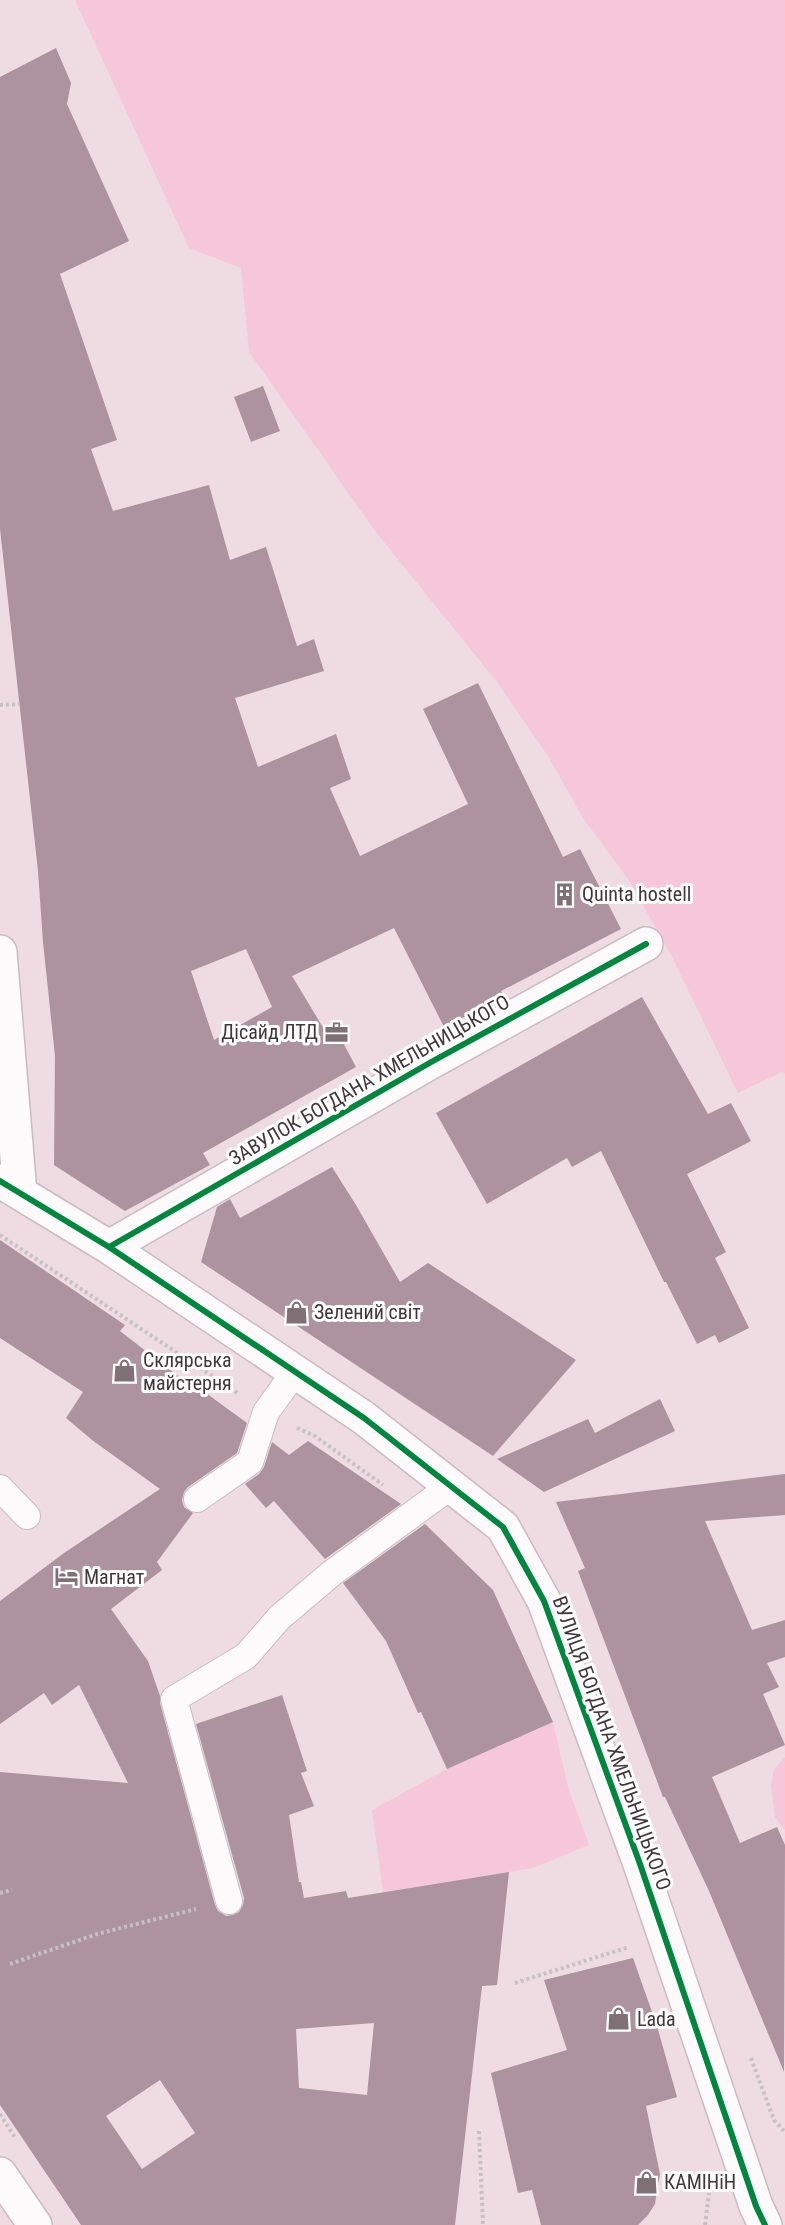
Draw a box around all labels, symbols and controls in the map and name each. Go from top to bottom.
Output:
building icon: Quinta hostell [551,881,577,907]
place label: Quinta hostell [582,882,691,906]
street label: ЗАВУЛОК БОГДАНА ХМЕЛЬНИЦЬКОГО [224,990,514,1170]
office icon: Дісайд ЛТД [323,1019,349,1045]
place label: Дісайд ЛТД [221,1020,318,1044]
shop icon: Зелений світ [283,1299,309,1325]
place label: Зелений світ [314,1300,421,1324]
place label: Склярська майстерня [143,1348,232,1395]
shop icon: Склярська майстерня [112,1358,138,1384]
hotel icon: Магнат [53,1564,79,1590]
place label: Магнат [84,1565,144,1589]
street label: ВУЛИЦЯ БОГДАНА ХМЕЛЬНИЦЬКОГО [547,1593,677,1893]
shop icon: Lada [606,2006,632,2032]
place label: Lada [637,2007,676,2031]
shop icon: КАМІНіН [633,2169,659,2195]
place label: КАМІНіН [664,2170,736,2194]

